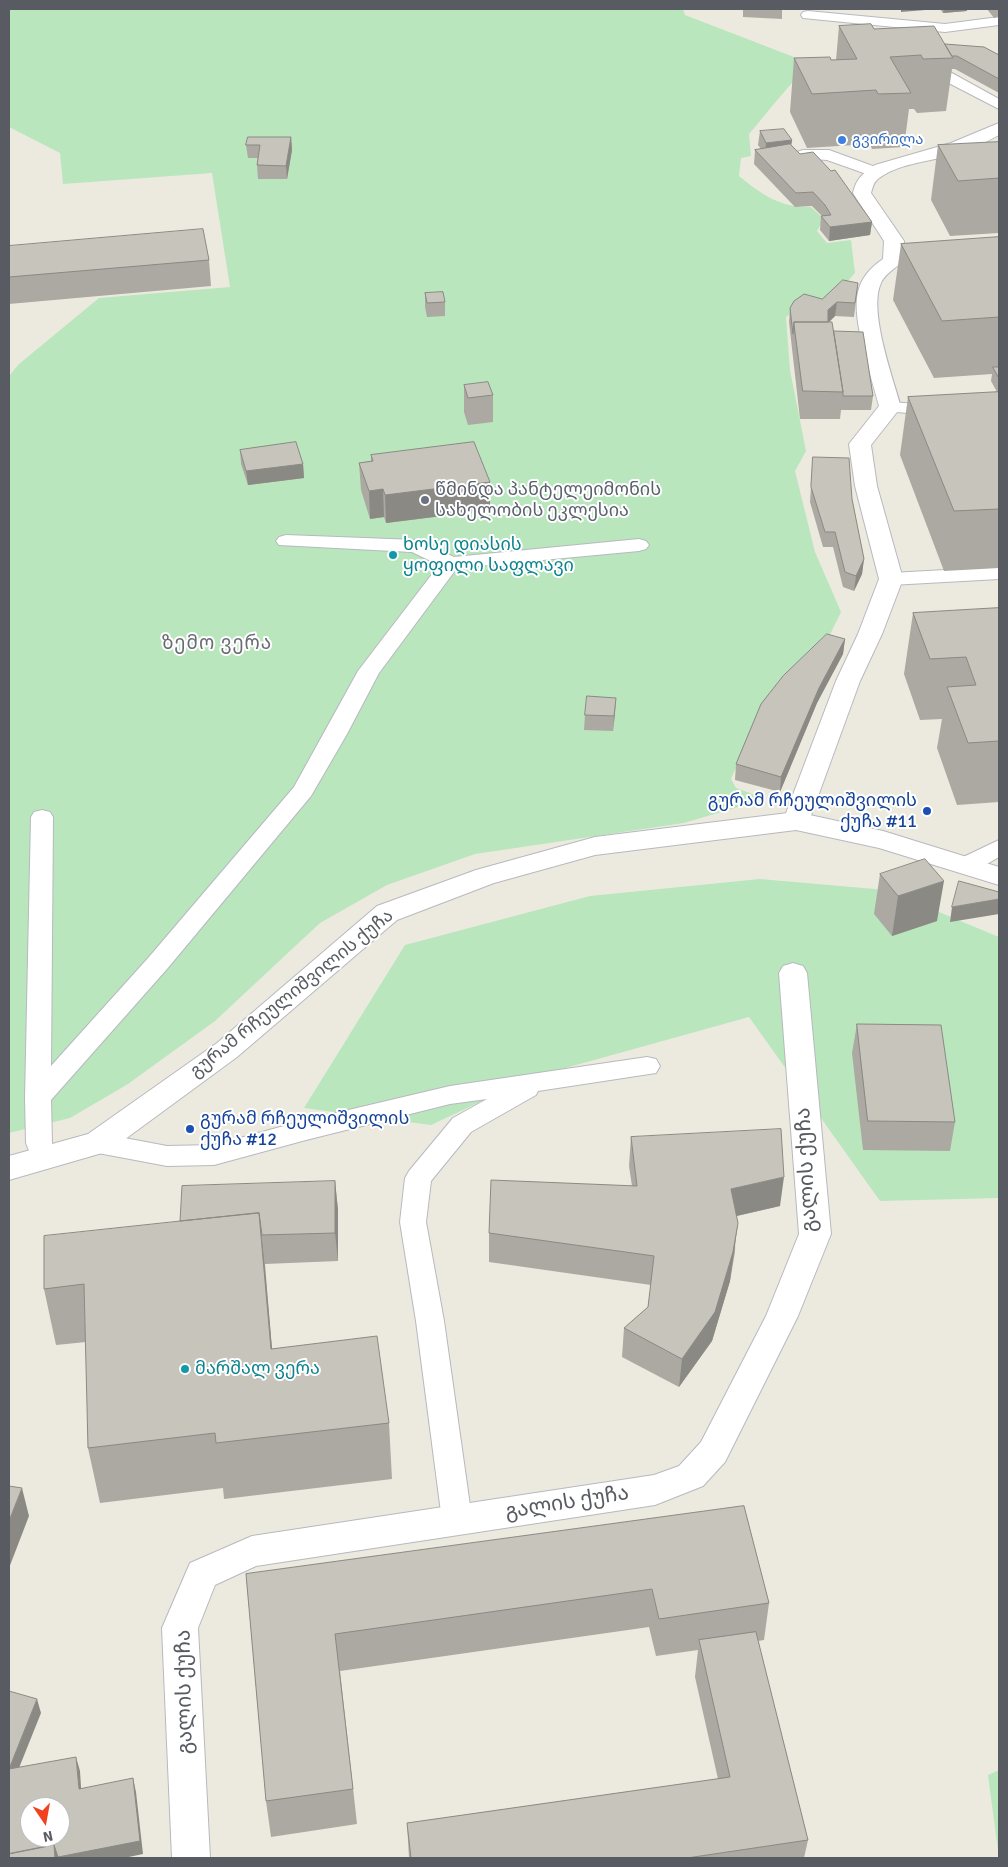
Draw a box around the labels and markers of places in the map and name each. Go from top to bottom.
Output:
place label: გვირილა [852,131,923,149]
marker: გვირილა [836,134,848,146]
place label: წმინდა პანტელეიმონის სახელობის ეკლესია [435,479,661,522]
marker: წმინდა პანტელეიმონის სახელობის ეკლესია [419,494,431,506]
place label: ხოსე დიასის ყოფილი საფლავი [403,534,574,576]
marker: ხოსე დიასის ყოფილი საფლავი [387,549,399,561]
place label: გურამ რჩეულიშვილის ქუჩა #11 [708,790,917,832]
marker: გურამ რჩეულიშვილის ქუჩა #11 [921,805,933,817]
place label: გურამ რჩეულიშვილის ქუჩა #12 [200,1108,409,1150]
marker: გურამ რჩეულიშვილის ქუჩა #12 [184,1123,196,1135]
place label: მარშალ ვერა [195,1358,320,1380]
marker: მარშალ ვერა [179,1363,191,1375]

